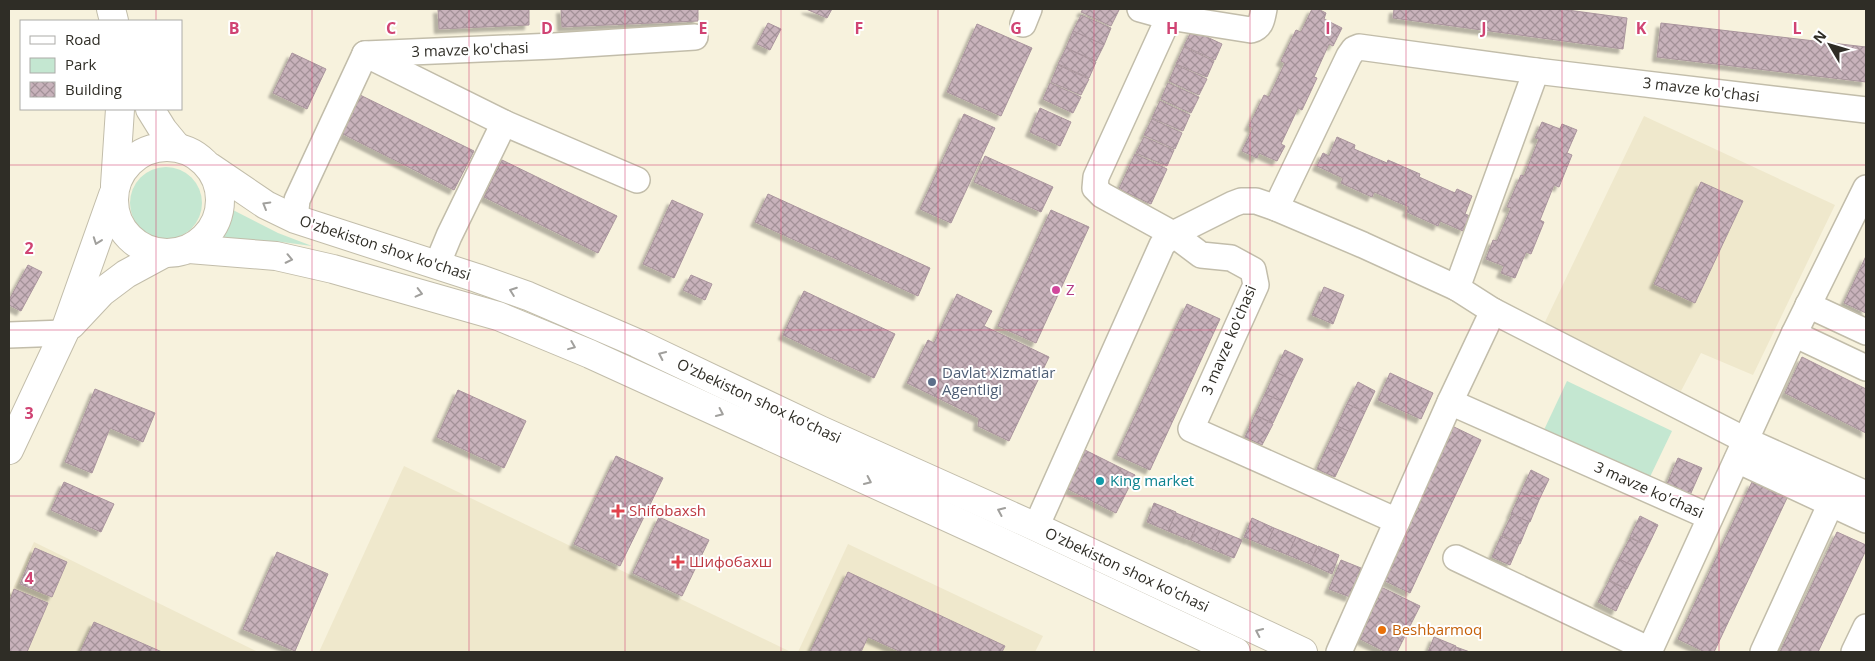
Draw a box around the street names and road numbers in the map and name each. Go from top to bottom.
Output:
street label: 3 mavze ko'chasi [411,37,529,61]
street label: 3 mavze ko'chasi [1642,72,1761,106]
street label: O'zbekiston shox ko'chasi [297,210,473,284]
street label: 3 mavze ko'chasi [1196,282,1260,398]
street label: O'zbekiston shox ko'chasi [674,353,845,447]
street label: 3 mavze ko'chasi [1592,456,1707,522]
street label: O'zbekiston shox ko'chasi [1042,522,1213,616]

